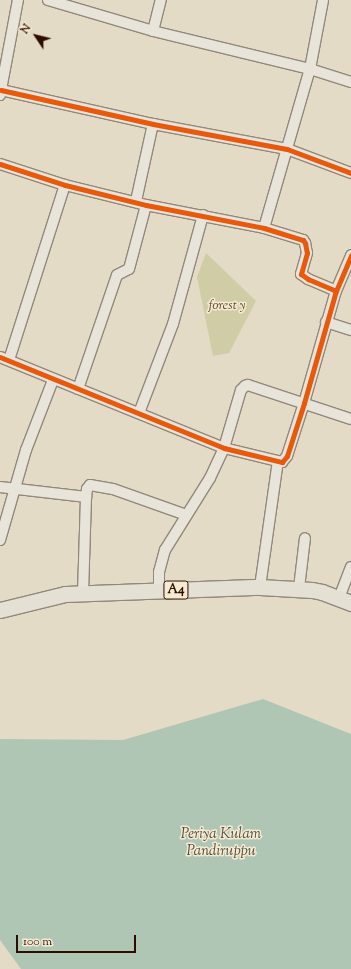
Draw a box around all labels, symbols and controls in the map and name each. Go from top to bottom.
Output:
north arrow [16,16,56,56]
text: N [17,21,35,37]
park label: forest y [208,298,246,314]
road number: A4 [163,579,189,601]
water label: Periya Kulam Pandiruppu [181,825,261,860]
scale bar [18,927,138,953]
text: 100 m [23,933,52,951]

